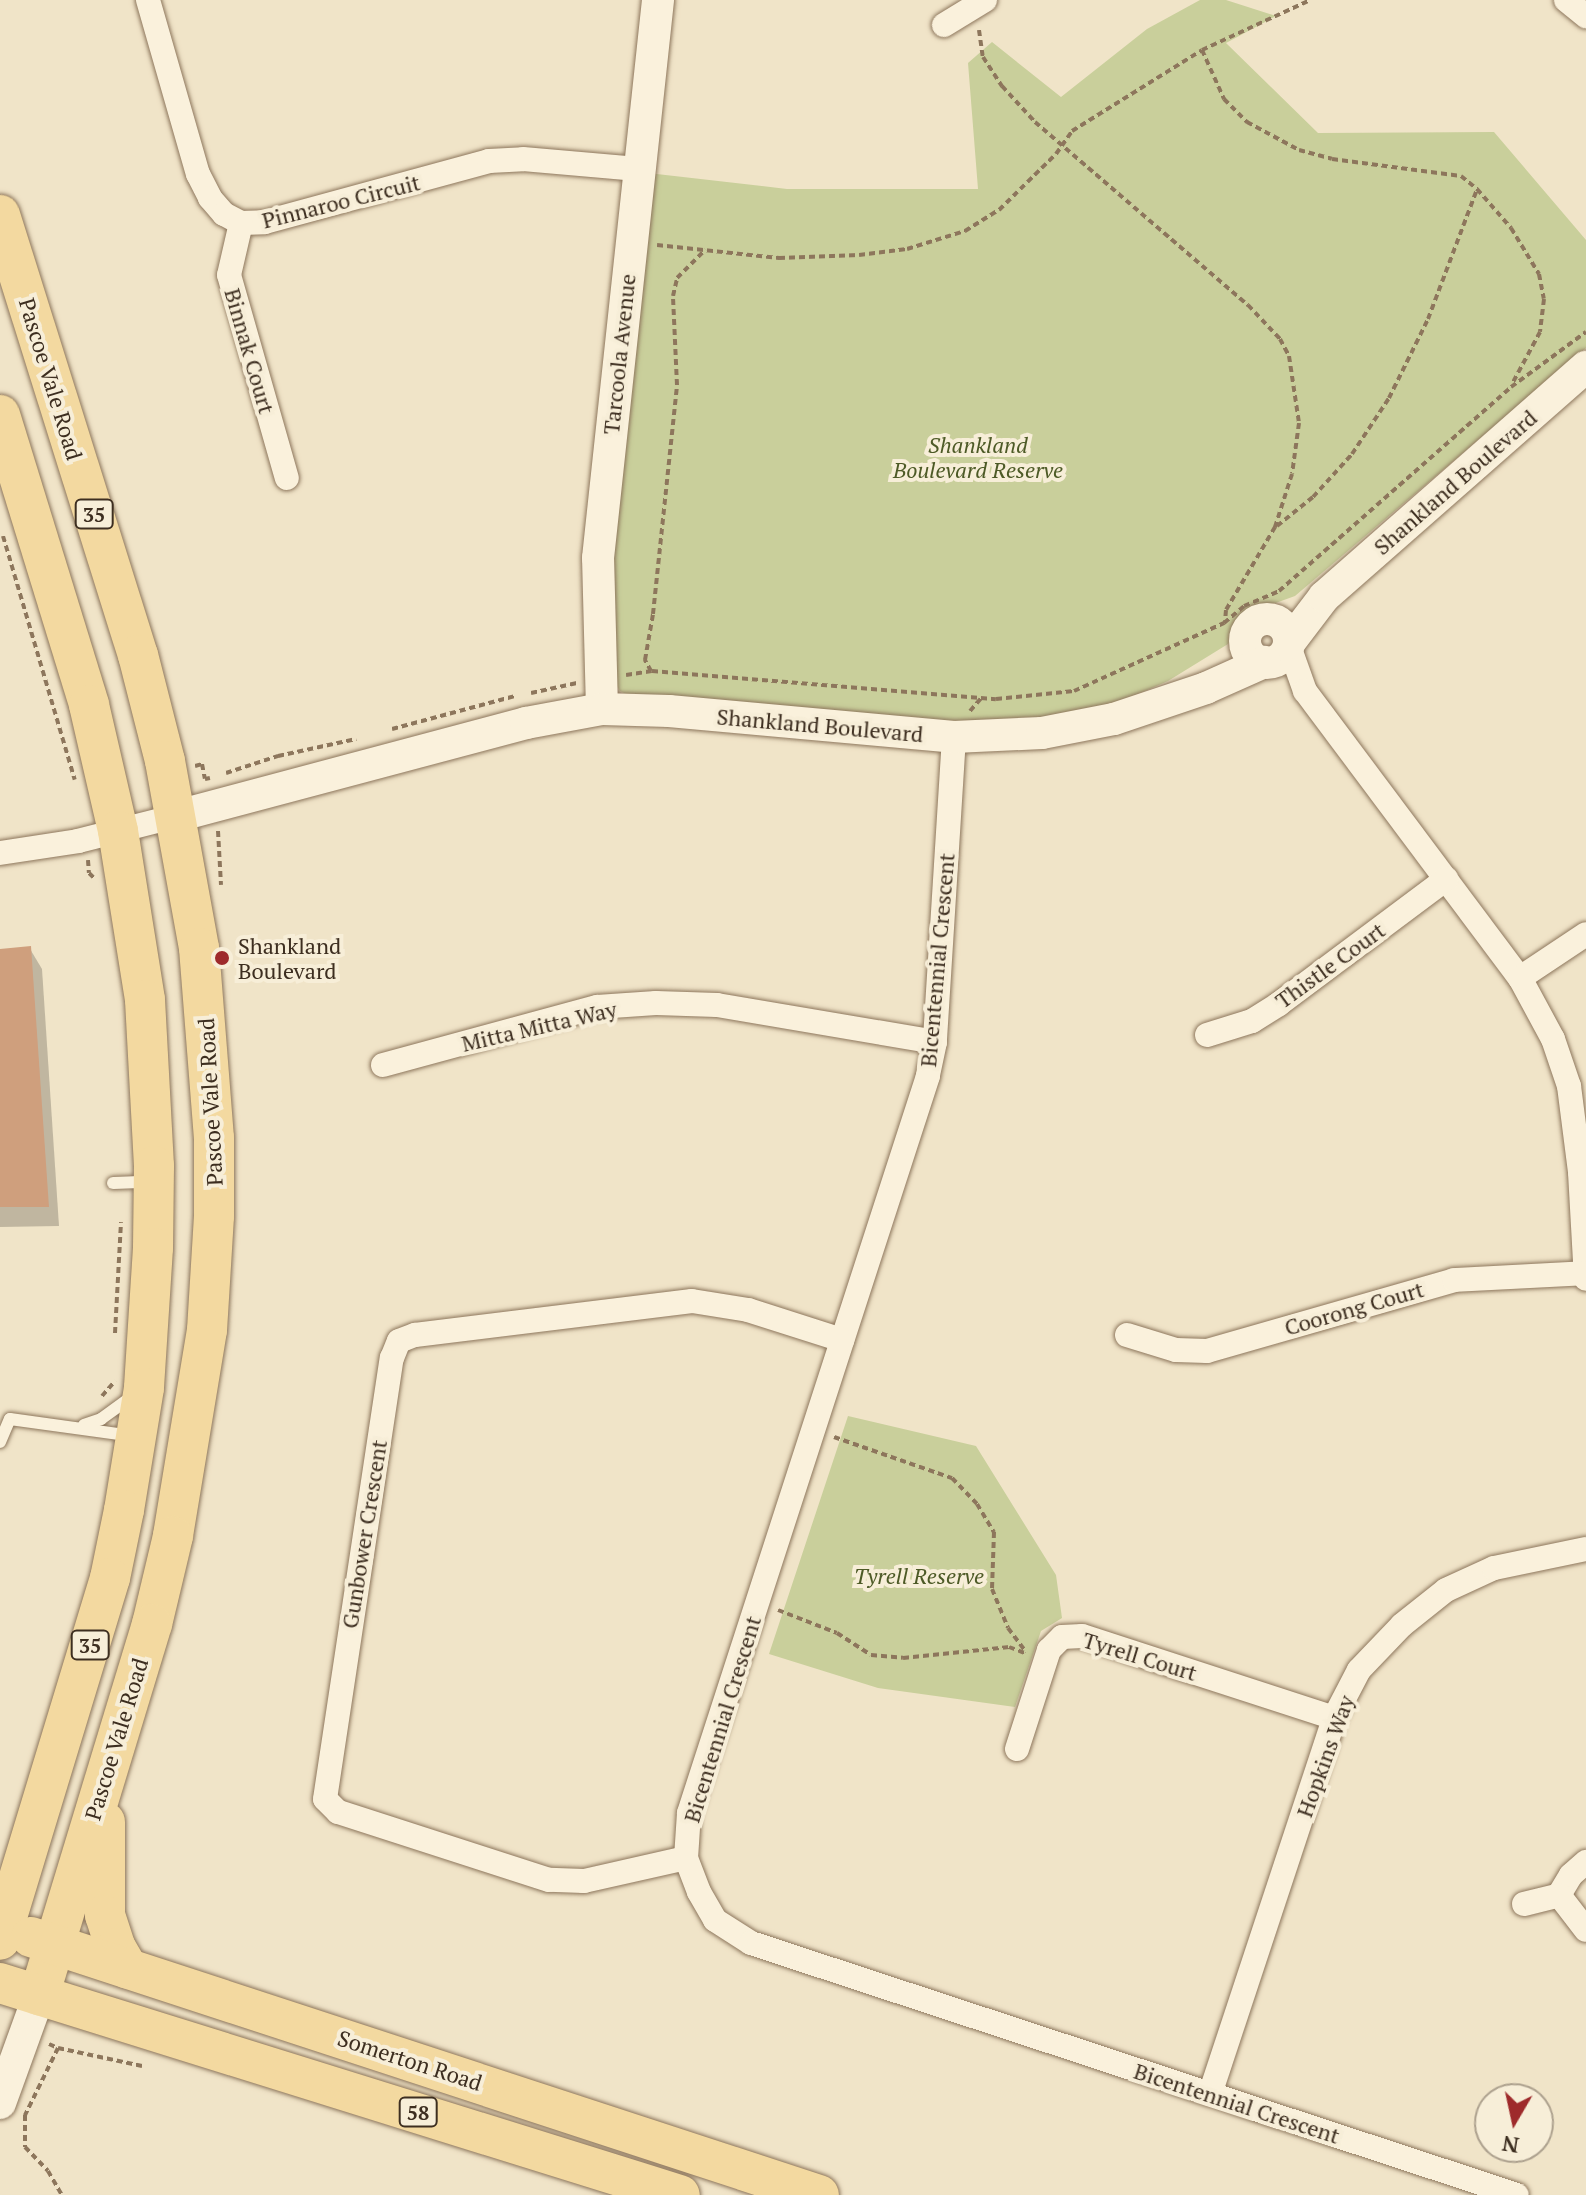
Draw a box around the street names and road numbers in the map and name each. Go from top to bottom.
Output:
street label: Pinnaroo Circuit [259,169,423,233]
street label: Tarcoola Avenue [597,272,641,436]
street label: Binnak Court [220,285,280,417]
street label: Pascoe Vale Road [14,294,88,464]
street label: Shankland Boulevard [1368,404,1542,560]
road number: 35 [74,498,114,530]
street label: Shankland Boulevard [716,703,924,747]
street label: Bicentennial Crescent [914,852,960,1068]
street label: Thistle Court [1270,916,1390,1014]
street label: Mitta Mitta Way [459,995,619,1057]
street label: Pascoe Vale Road [192,1017,228,1187]
street label: Coorong Court [1281,1276,1427,1340]
street label: Gunbower Crescent [336,1438,392,1630]
street label: Bicentennial Crescent [678,1613,766,1825]
street label: Tyrell Court [1080,1626,1200,1686]
road number: 35 [70,1629,110,1661]
street label: Pascoe Vale Road [79,1654,153,1824]
street label: Hopkins Way [1291,1691,1359,1821]
street label: Somerton Road [334,2024,486,2096]
street label: Bicentennial Crescent [1131,2057,1343,2149]
road number: 58 [398,2096,438,2128]

